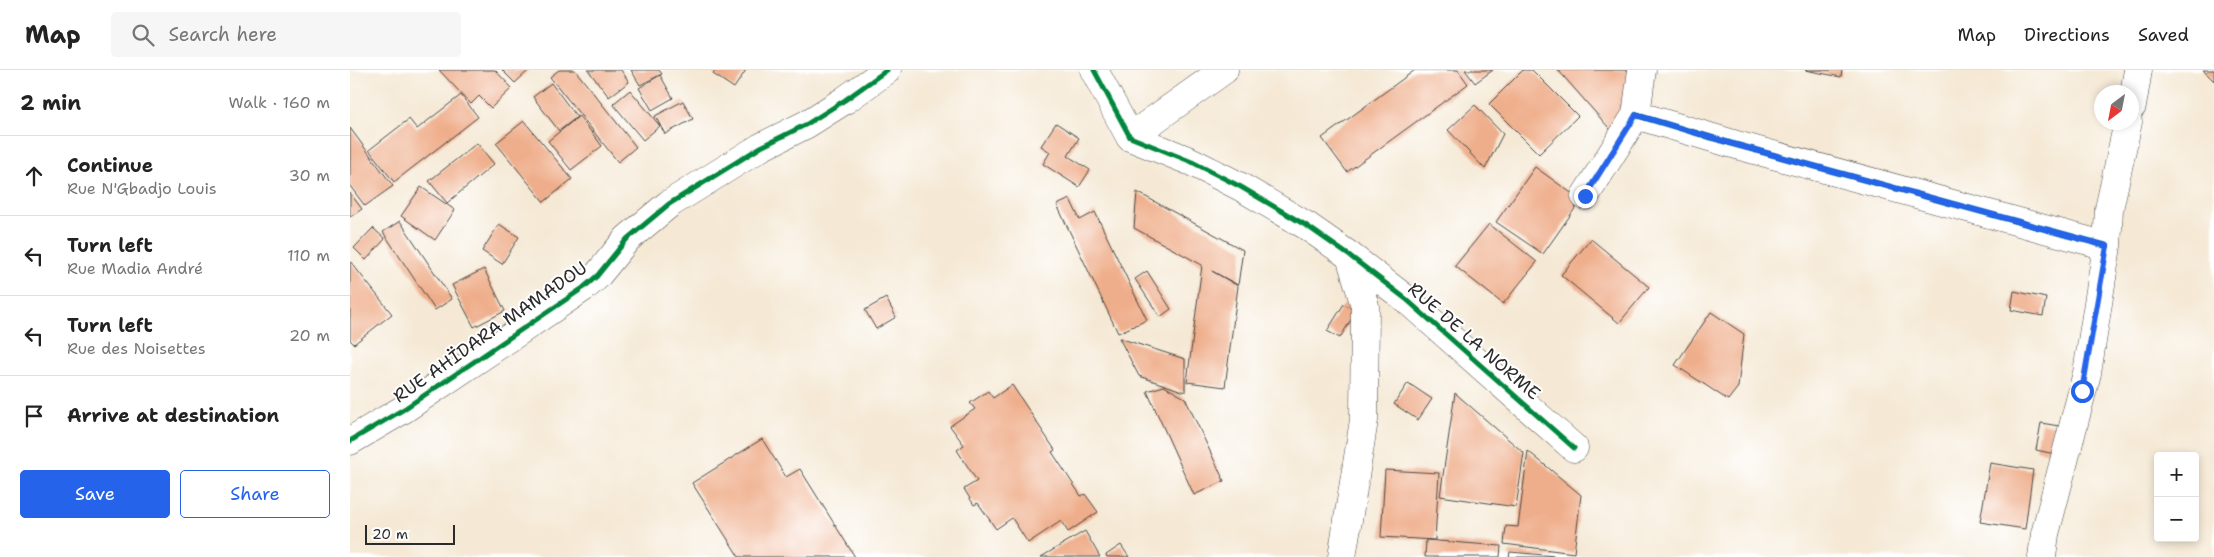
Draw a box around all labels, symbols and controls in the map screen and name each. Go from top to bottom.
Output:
search box [111,12,461,57]
text: Map [25,19,81,51]
icon: search [129,21,157,49]
text: Search here [169,22,277,47]
text: Map [1958,23,1996,47]
text: Directions [2024,23,2110,47]
text: Saved [2138,23,2189,47]
north arrow [2094,85,2139,130]
text: 2 min [20,89,81,117]
text: Walk · 160 m [229,92,330,113]
text: Continue [67,153,153,178]
icon: ahead [20,162,48,190]
text: 30 m [289,165,330,186]
text: Rue N'Gbadjo Louis [67,178,217,199]
route end [1574,185,1597,208]
text: Turn left [67,233,153,258]
icon: left [20,242,48,270]
text: 110 m [287,245,330,266]
street label: RUE AHÏDARA MAMADOU [388,256,592,408]
text: Rue Madia André [67,258,203,279]
street label: RUE DE LA NORME [1403,277,1545,405]
text: Turn left [67,313,153,338]
icon: left [20,322,48,350]
text: 20 m [289,325,330,346]
text: Rue des Noisettes [67,338,206,359]
route start [2071,380,2094,403]
icon: arrive [20,402,48,430]
text: Arrive at destination [67,403,279,428]
map controls [2154,452,2199,542]
button: + [2154,452,2199,497]
button: Save [20,470,170,518]
button: Share [180,470,330,518]
button: − [2154,497,2199,542]
scale bar [365,522,455,545]
text: 20 m [372,525,408,543]

